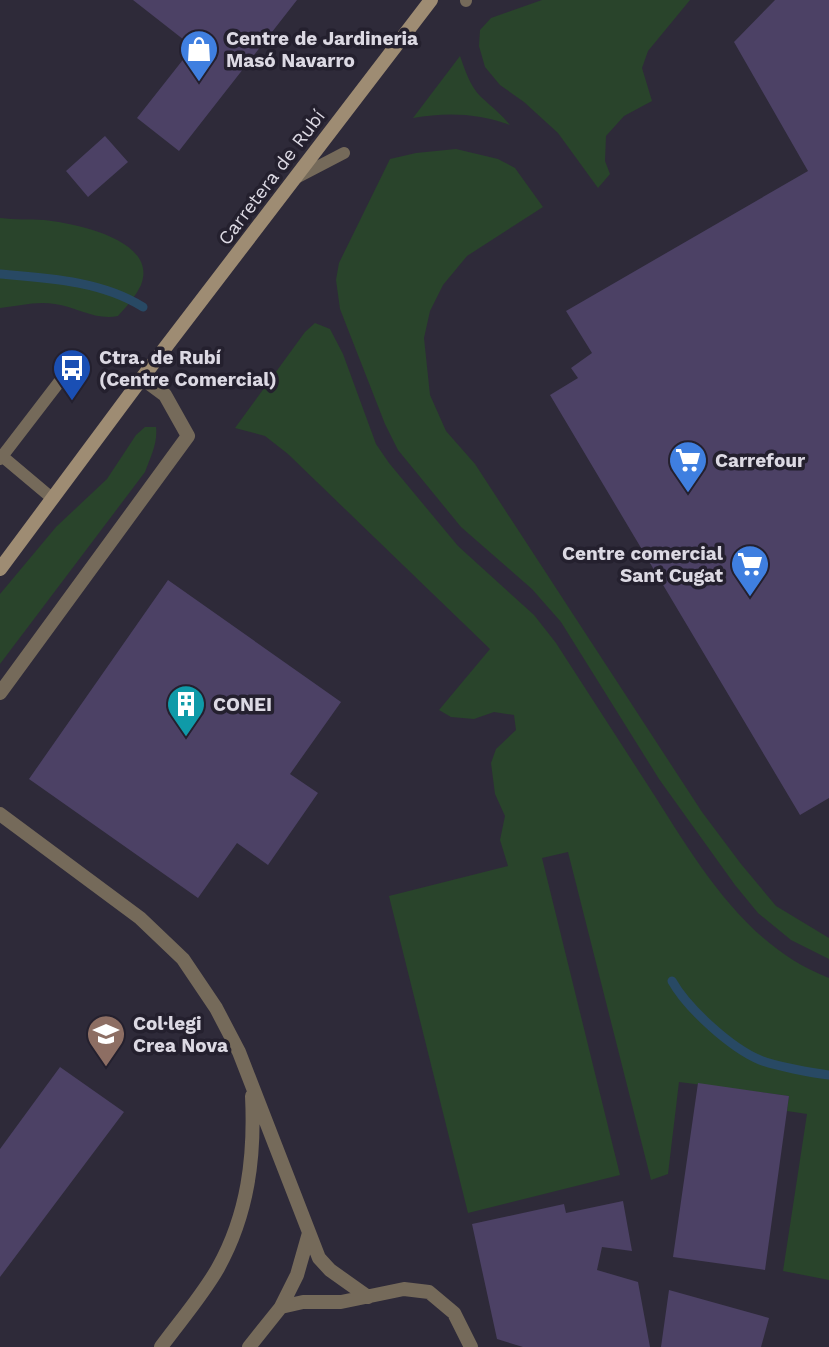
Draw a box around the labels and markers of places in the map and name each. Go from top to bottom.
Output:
place label: Centre de Jardineria Masó Navarro [226,27,418,72]
shop icon: Centre de Jardineria Masó Navarro [178,28,220,83]
place label: Ctra. de Rubí (Centre Comercial) [99,346,277,391]
bus stop icon: Ctra. de Rubí (Centre Comercial) [51,347,93,402]
supermarket icon: Carrefour [667,439,709,494]
place label: Carrefour [715,449,806,472]
place label: Centre comercial Sant Cugat [562,542,724,587]
supermarket icon: Centre comercial Sant Cugat [729,543,771,598]
building icon: CONEI [165,683,207,738]
place label: CONEI [213,693,272,716]
place label: Col·legi Crea Nova [133,1012,228,1057]
school or university icon: Col·legi Crea Nova [85,1013,127,1068]

